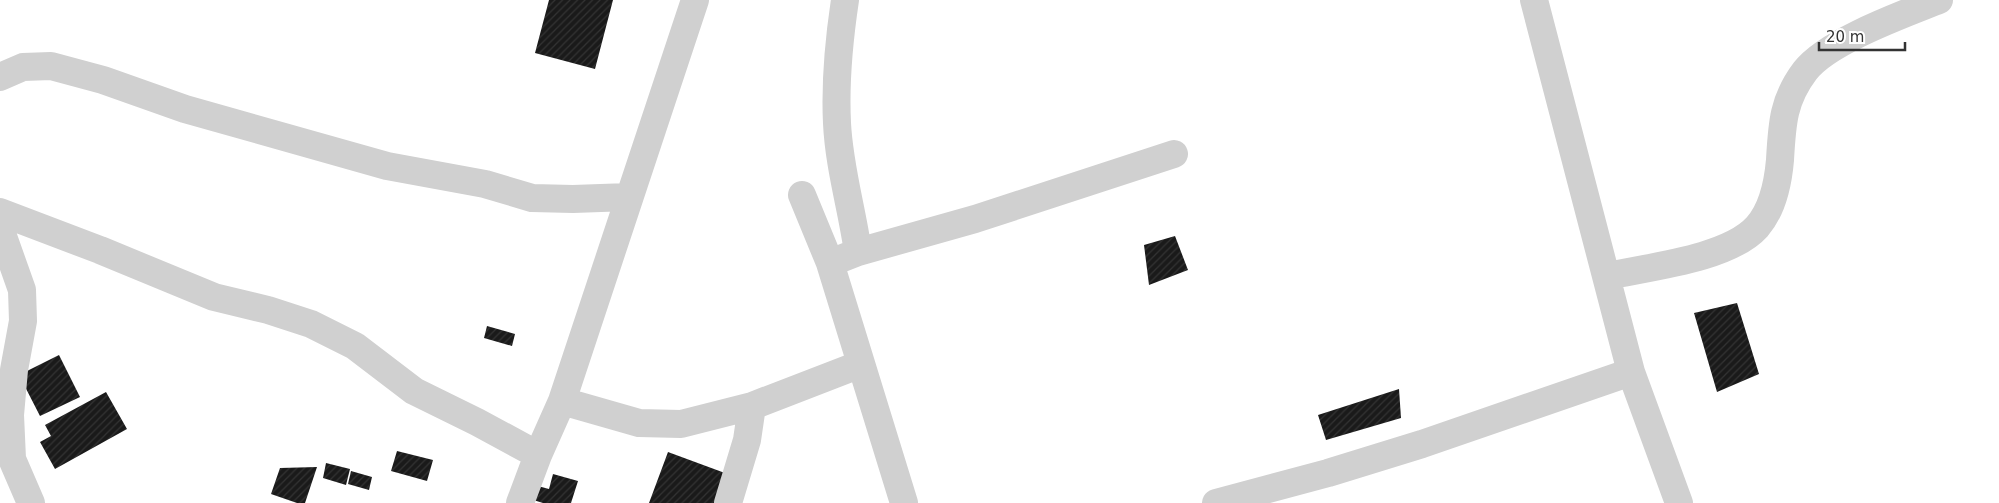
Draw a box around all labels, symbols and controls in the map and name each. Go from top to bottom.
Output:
scale bar [1819,20,1905,52]
text: 20 m [1826,28,1864,46]

